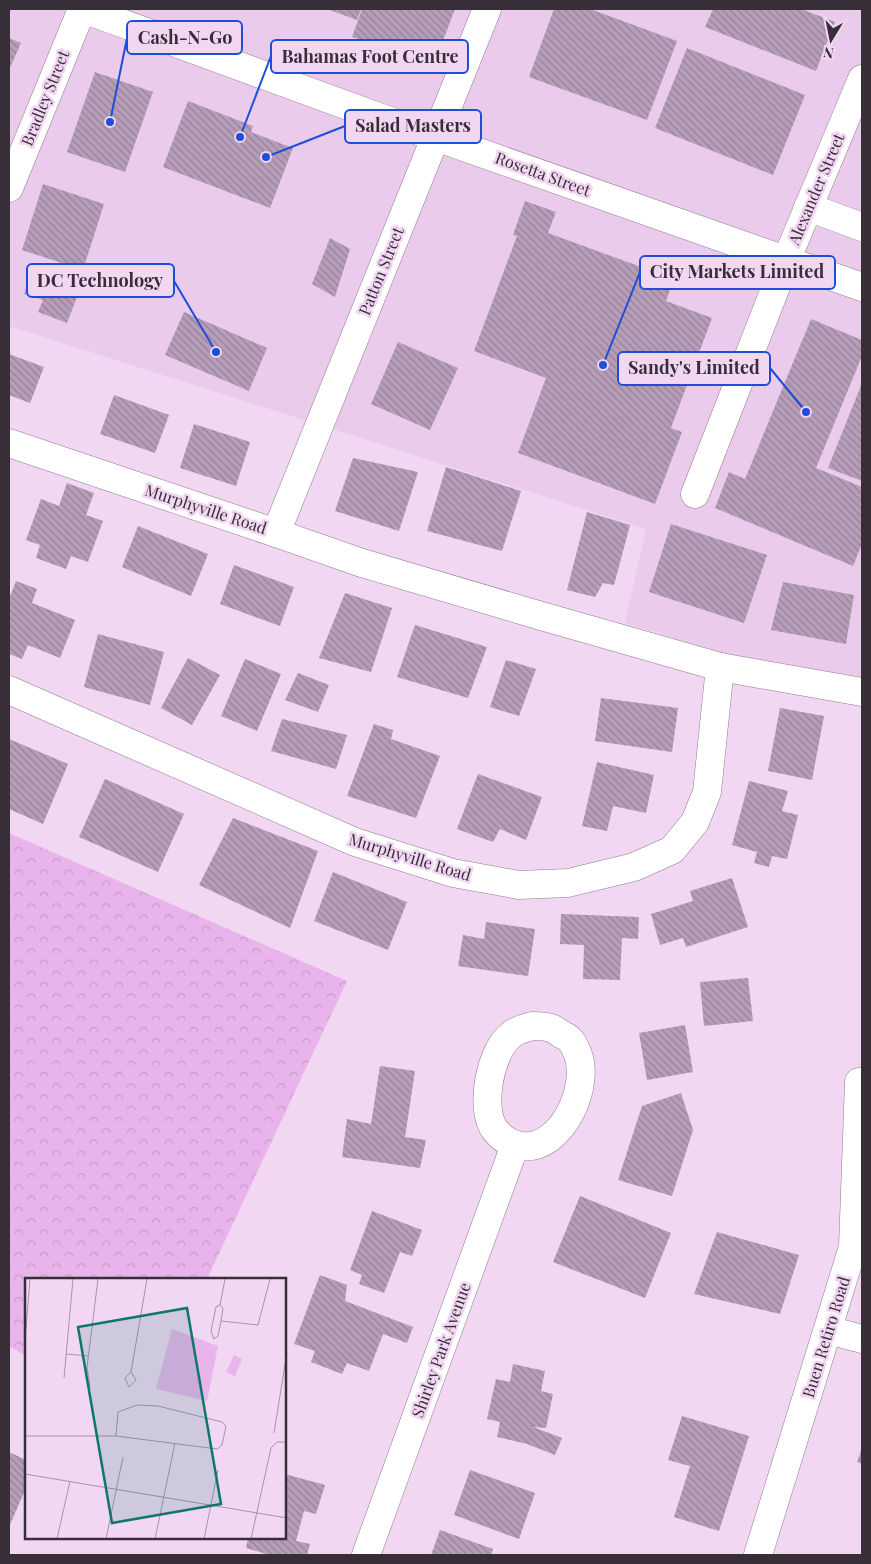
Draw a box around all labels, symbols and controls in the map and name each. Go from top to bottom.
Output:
north arrow [806,15,856,65]
callout: Cash-N-Go [127,21,242,54]
text: Cash-N-Go [138,25,232,49]
callout: Bahamas Foot Centre [271,40,468,73]
text: N [822,43,835,64]
text: Bahamas Foot Centre [281,44,459,68]
street label: Bradley Street [16,47,73,149]
callout: Salad Masters [345,110,481,143]
text: Salad Masters [355,113,471,137]
street label: Alexander Street [782,129,849,249]
street label: Rosetta Street [493,147,594,201]
street label: Patton Street [353,223,408,318]
callout: City Markets Limited [640,256,835,289]
text: City Markets Limited [650,259,824,283]
callout: DC Technology [27,264,174,297]
text: DC Technology [37,268,164,292]
callout: Sandy's Limited [618,352,770,385]
text: Sandy's Limited [628,355,760,379]
street label: Murphyville Road [143,479,270,538]
street label: Murphyville Road [346,828,474,885]
street label: Buen Retiro Road [797,1274,854,1400]
inset map [25,1278,286,1539]
street label: Shirley Park Avenue [406,1279,475,1420]

